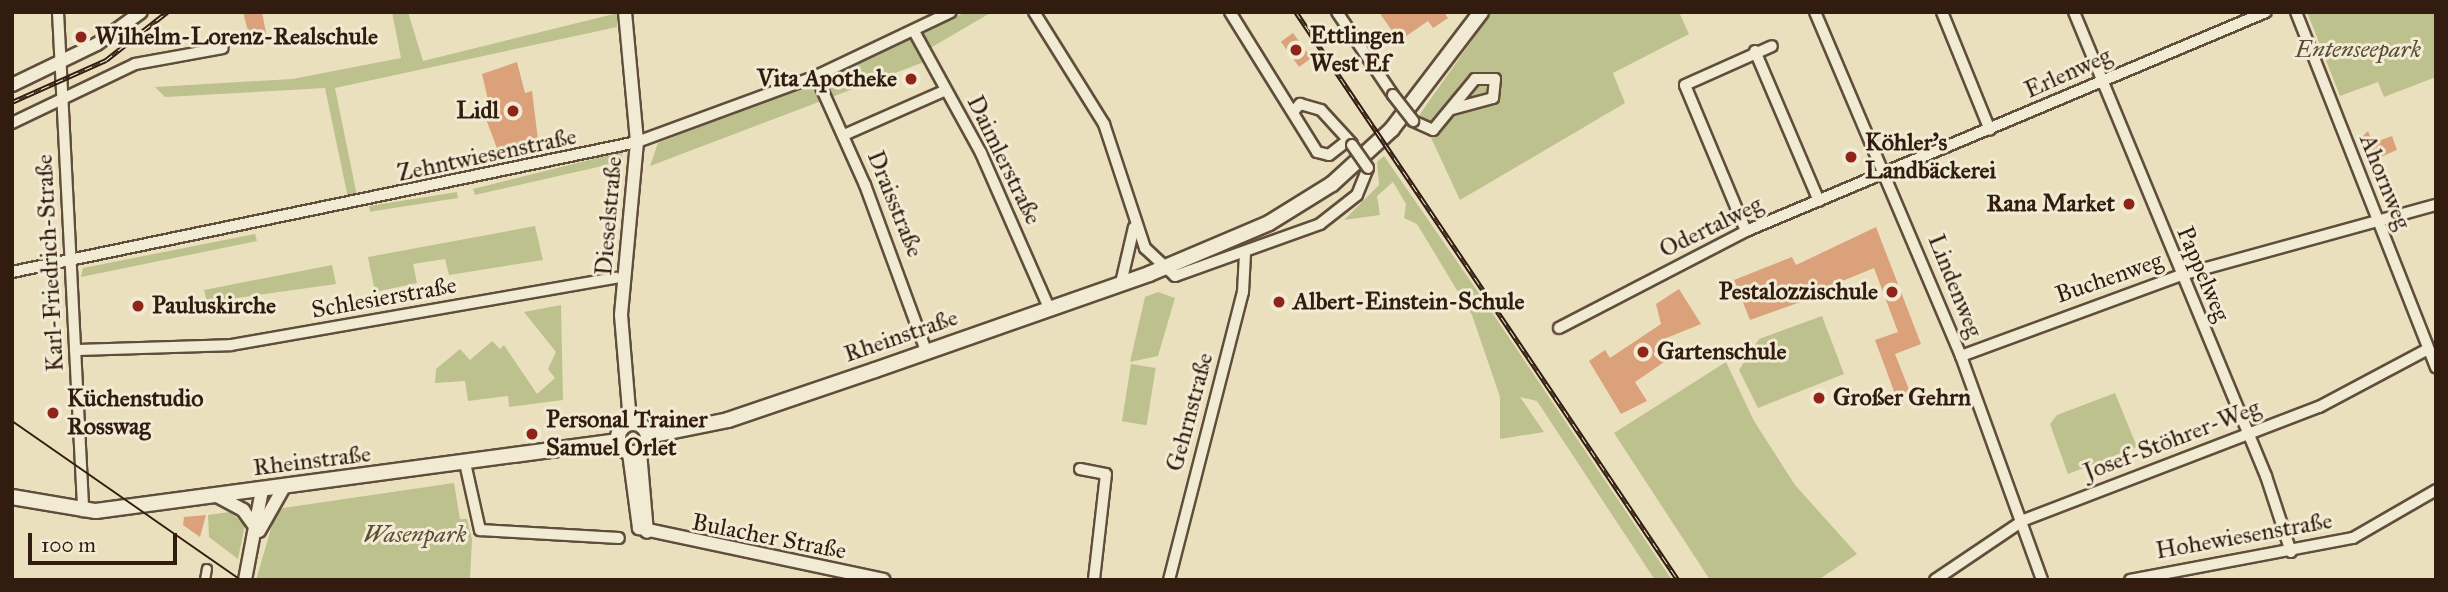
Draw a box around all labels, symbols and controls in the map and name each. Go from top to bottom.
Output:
place label: Ettlingen West Ef [1310,22,1404,78]
place label: Wilhelm-Lorenz-Realschule [95,23,378,51]
marker: Wilhelm-Lorenz-Realschule [73,29,89,45]
park label: Entenseepark [2295,36,2421,64]
street label: Erlenweg [2020,41,2116,105]
marker: Ettlingen West Ef [1288,42,1304,58]
place label: Vita Apotheke [757,65,897,93]
marker: Vita Apotheke [903,71,919,87]
street label: Daimlerstraße [960,91,1048,229]
place label: Lidl [456,97,499,125]
marker: Lidl [505,103,521,119]
street label: Zehntwiesenstraße [395,122,579,188]
place label: Köhler's Landbäckerei [1865,129,1996,185]
street label: Ahornweg [2353,130,2417,234]
street label: Draisstraße [861,147,929,261]
marker: Köhler's Landbäckerei [1843,149,1859,165]
street label: Karl-Friedrich-Straße [30,154,70,372]
street label: Dieselstraße [589,155,629,277]
street label: Odertalweg [1655,190,1767,264]
place label: Rana Market [1987,190,2115,218]
marker: Rana Market [2121,196,2137,212]
street label: Pappelweg [2170,222,2236,326]
street label: Lindenweg [1921,230,1989,342]
street label: Buchenweg [2052,246,2166,310]
street label: Schlesierstraße [309,271,459,325]
place label: Pestalozzischule [1719,278,1878,306]
marker: Pestalozzischule [1884,284,1900,300]
place label: Albert-Einstein-Schule [1293,288,1524,316]
place label: Pauluskirche [152,292,276,320]
marker: Albert-Einstein-Schule [1271,294,1287,310]
marker: Pauluskirche [130,298,146,314]
street label: Rheinstraße [840,303,962,369]
place label: Gartenschule [1657,338,1786,366]
marker: Gartenschule [1635,344,1651,360]
street label: Gehrnstraße [1160,350,1220,474]
place label: Großer Gehrn [1833,384,1971,412]
place label: Küchenstudio Rosswag [67,385,204,441]
marker: Großer Gehrn [1811,390,1827,406]
street label: Josef-Stöhrer-Weg [2080,393,2264,487]
marker: Küchenstudio Rosswag [45,405,61,421]
place label: Personal Trainer Samuel Orlet [546,406,708,462]
marker: Personal Trainer Samuel Orlet [524,426,540,442]
street label: Rheinstraße [251,439,373,483]
street label: Hohewiesenstraße [2154,506,2334,566]
street label: Bulacher Straße [689,508,849,566]
scale bar [32,518,180,562]
park label: Wasenpark [363,521,467,549]
text: 100 m [41,532,96,558]

